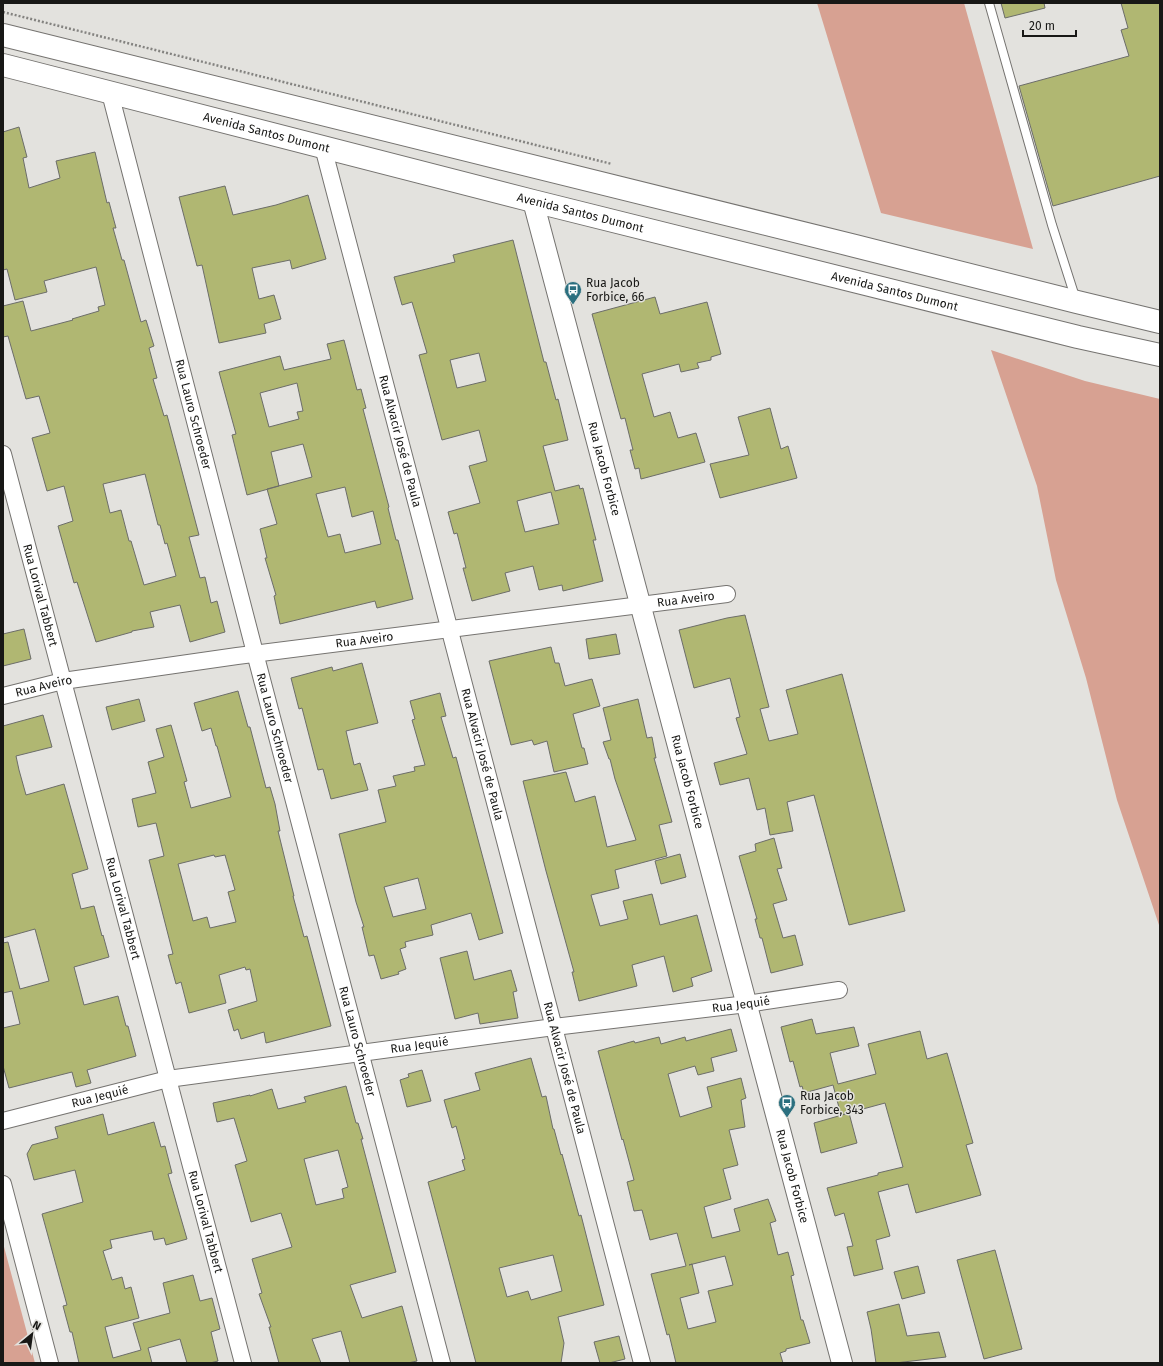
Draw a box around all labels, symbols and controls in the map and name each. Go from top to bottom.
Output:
scale bar [1023,12,1076,38]
text: 20 m [1029,19,1055,33]
street label: Avenida Santos Dumont [202,110,332,156]
street label: Avenida Santos Dumont [516,190,646,236]
street label: Avenida Santos Dumont [830,269,960,314]
place label: Rua Jacob Forbice, 66 [586,276,644,304]
bus stop icon: Rua Jacob Forbice, 66 [563,280,583,305]
street label: Rua Lauro Schroeder [172,358,214,471]
street label: Rua Alvacir José de Paula [376,373,424,509]
street label: Rua Jacob Forbice [585,420,623,517]
street label: Rua Lorival Tabbert [20,542,61,649]
street label: Rua Aveiro [656,589,715,610]
street label: Rua Aveiro [335,629,394,650]
street label: Rua Lauro Schroeder [254,671,296,785]
street label: Rua Aveiro [14,673,73,700]
street label: Rua Alvacir José de Paula [458,687,506,822]
street label: Rua Jacob Forbice [668,733,707,830]
street label: Rua Lorival Tabbert [103,856,143,962]
street label: Rua Lauro Schroeder [336,985,379,1098]
street label: Rua Jequié [711,994,771,1015]
street label: Rua Alvacir José de Paula [541,1000,589,1136]
street label: Rua Jequié [390,1034,449,1056]
street label: Rua Jequié [70,1082,130,1110]
place label: Rua Jacob Forbice, 343 [800,1089,864,1117]
bus stop icon: Rua Jacob Forbice, 343 [777,1093,797,1118]
street label: Rua Jacob Forbice [773,1128,811,1225]
street label: Rua Lorival Tabbert [185,1169,226,1275]
north arrow [12,1314,52,1354]
text: N [30,1318,43,1333]

